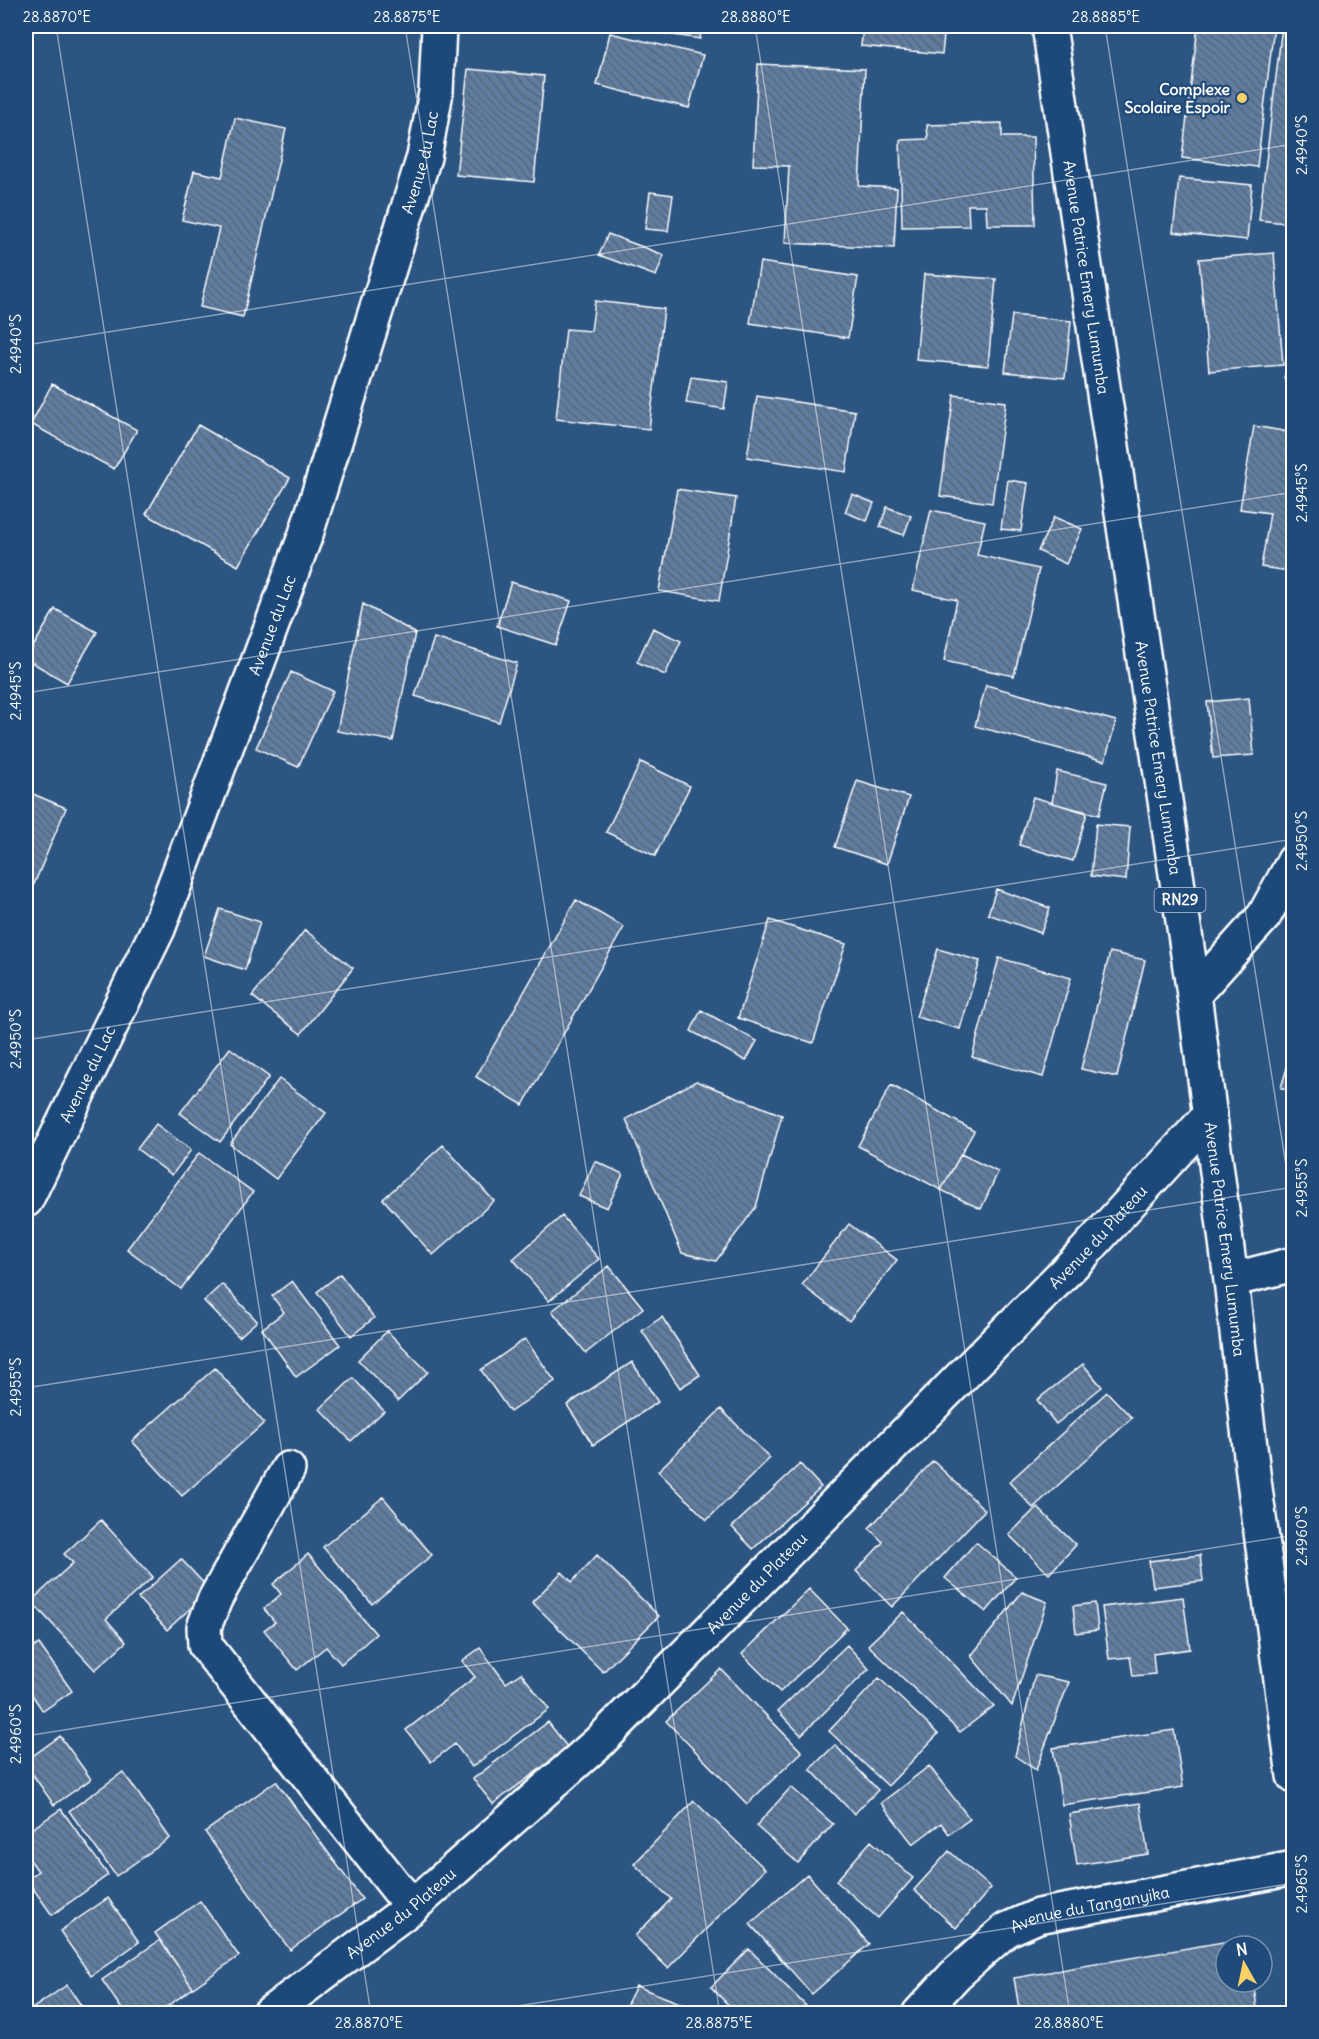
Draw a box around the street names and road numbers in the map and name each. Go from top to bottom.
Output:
street label: Avenue du Lac [397,109,442,217]
street label: Avenue Patrice Emery Lumumba [1059,159,1114,396]
street label: Avenue du Lac [244,572,300,678]
street label: Avenue Patrice Emery Lumumba [1131,640,1186,876]
road number: RN29 [1154,888,1206,912]
street label: Avenue du Lac [55,1022,119,1126]
street label: Avenue Patrice Emery Lumumba [1201,1121,1250,1358]
street label: Avenue du Plateau [1044,1181,1151,1293]
street label: Avenue du Plateau [702,1528,811,1638]
street label: Avenue du Plateau [342,1863,460,1963]
street label: Avenue du Tanganyika [1007,1882,1171,1937]

